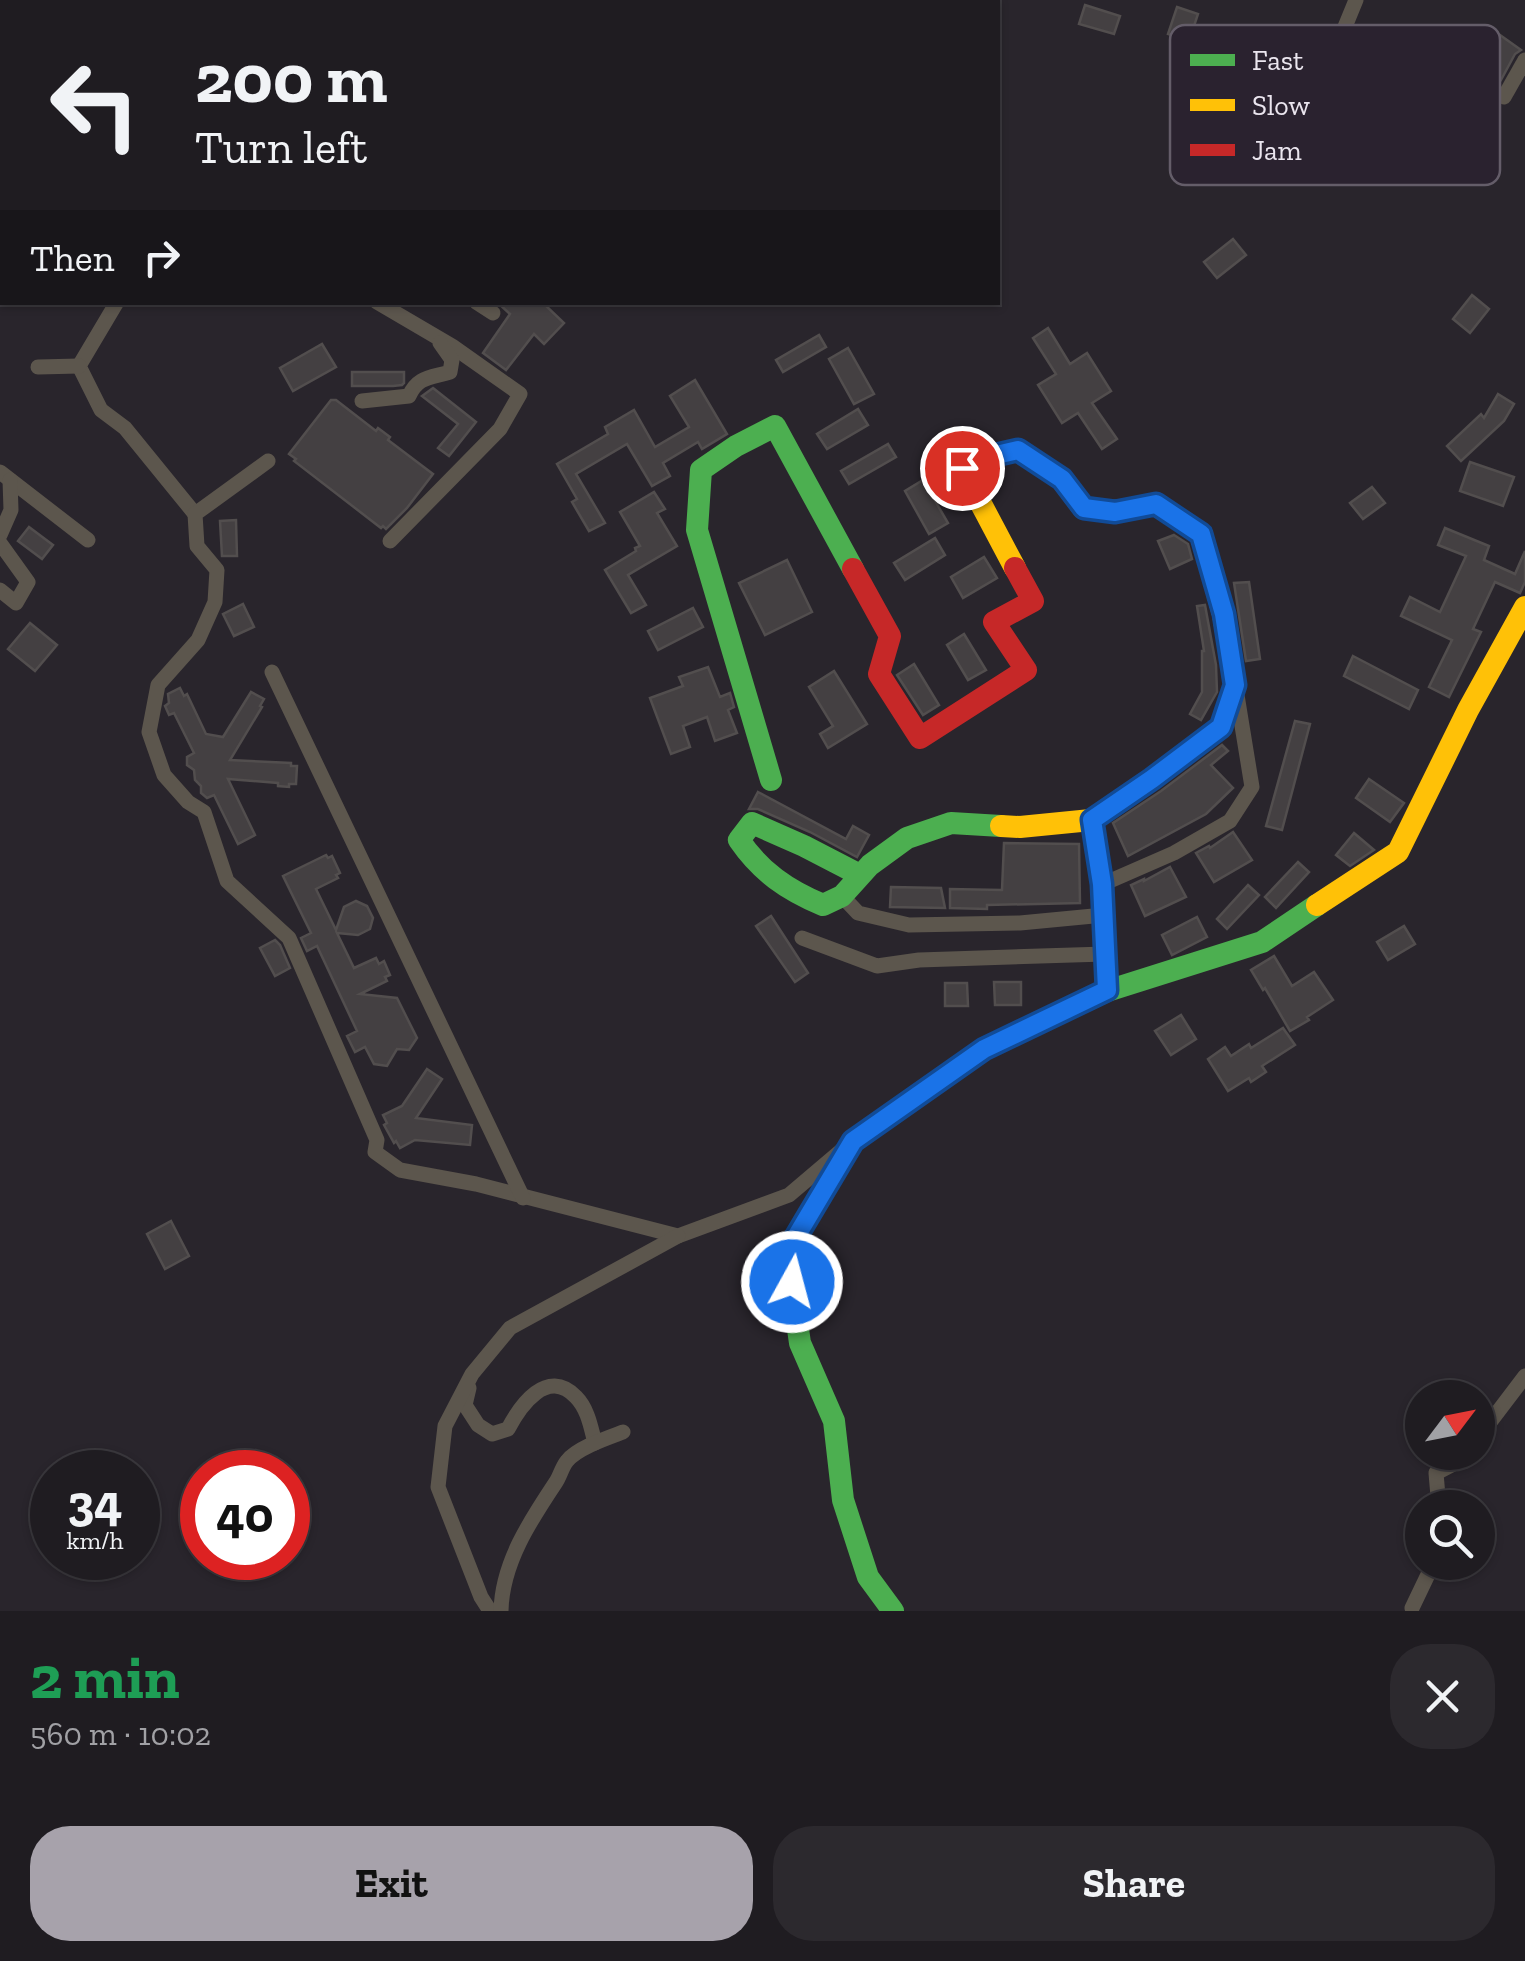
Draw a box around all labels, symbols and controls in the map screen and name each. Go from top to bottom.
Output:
legend [1170,25,1500,185]
text: 200 m [195,36,388,120]
icon: left [30,40,160,170]
text: Fast [1252,44,1304,77]
text: Slow [1252,89,1310,122]
text: Turn left [195,121,367,175]
text: Jam [1252,134,1302,167]
icon: right [134,230,189,285]
text: Then [30,235,114,281]
pin [920,426,1005,511]
icon: arrive [935,441,990,496]
position arrow [740,1230,844,1334]
north arrow [1405,1380,1495,1470]
map controls [1405,1380,1495,1580]
speed limit sign: 40 [180,1450,310,1580]
text: 34 [67,1473,123,1533]
button: search [1405,1490,1495,1580]
text: km/h [66,1525,124,1555]
text: 2 min [30,1641,180,1713]
button: close [1390,1644,1495,1749]
text: 560 m · 10:02 [30,1715,211,1753]
button: Exit [30,1826,753,1941]
button: Share [773,1826,1495,1941]

